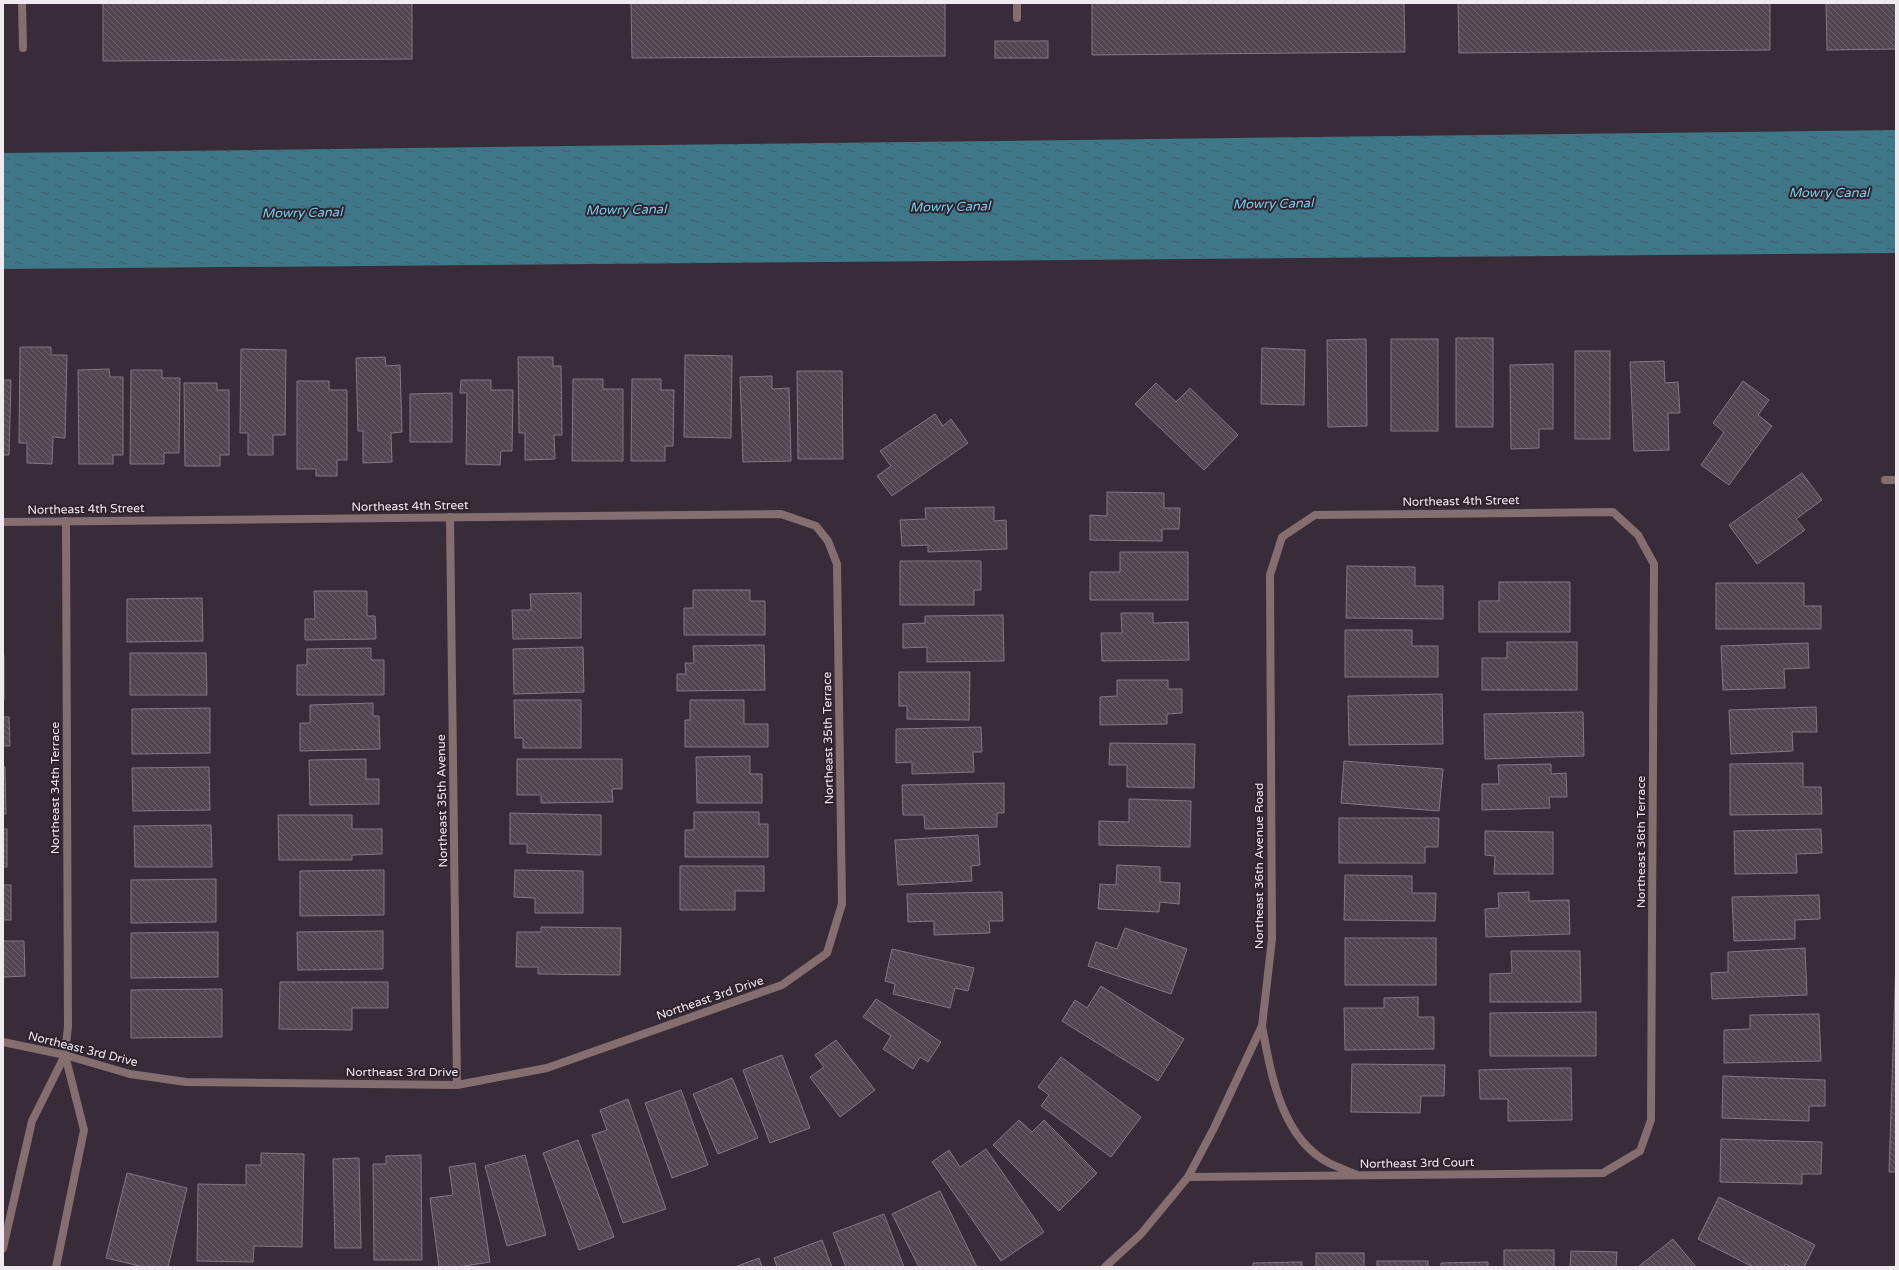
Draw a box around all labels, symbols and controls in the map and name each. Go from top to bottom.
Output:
water label: Mowry Canal [1789,185,1871,201]
water label: Mowry Canal [1233,195,1315,213]
water label: Mowry Canal [910,198,992,216]
water label: Mowry Canal [586,201,668,219]
water label: Mowry Canal [262,204,344,222]
street label: Northeast 4th Street [1402,493,1520,509]
street label: Northeast 4th Street [351,498,469,514]
street label: Northeast 4th Street [27,501,145,517]
street label: Northeast 35th Terrace [820,671,836,804]
street label: Northeast 34th Terrace [48,721,62,854]
street label: Northeast 35th Avenue [434,734,450,868]
street label: Northeast 36th Terrace [1634,775,1648,908]
street label: Northeast 36th Avenue Road [1252,783,1266,949]
street label: Northeast 3rd Drive [655,973,766,1023]
street label: Northeast 3rd Drive [27,1029,139,1069]
street label: Northeast 3rd Drive [346,1065,458,1079]
street label: Northeast 3rd Court [1359,1155,1475,1171]

